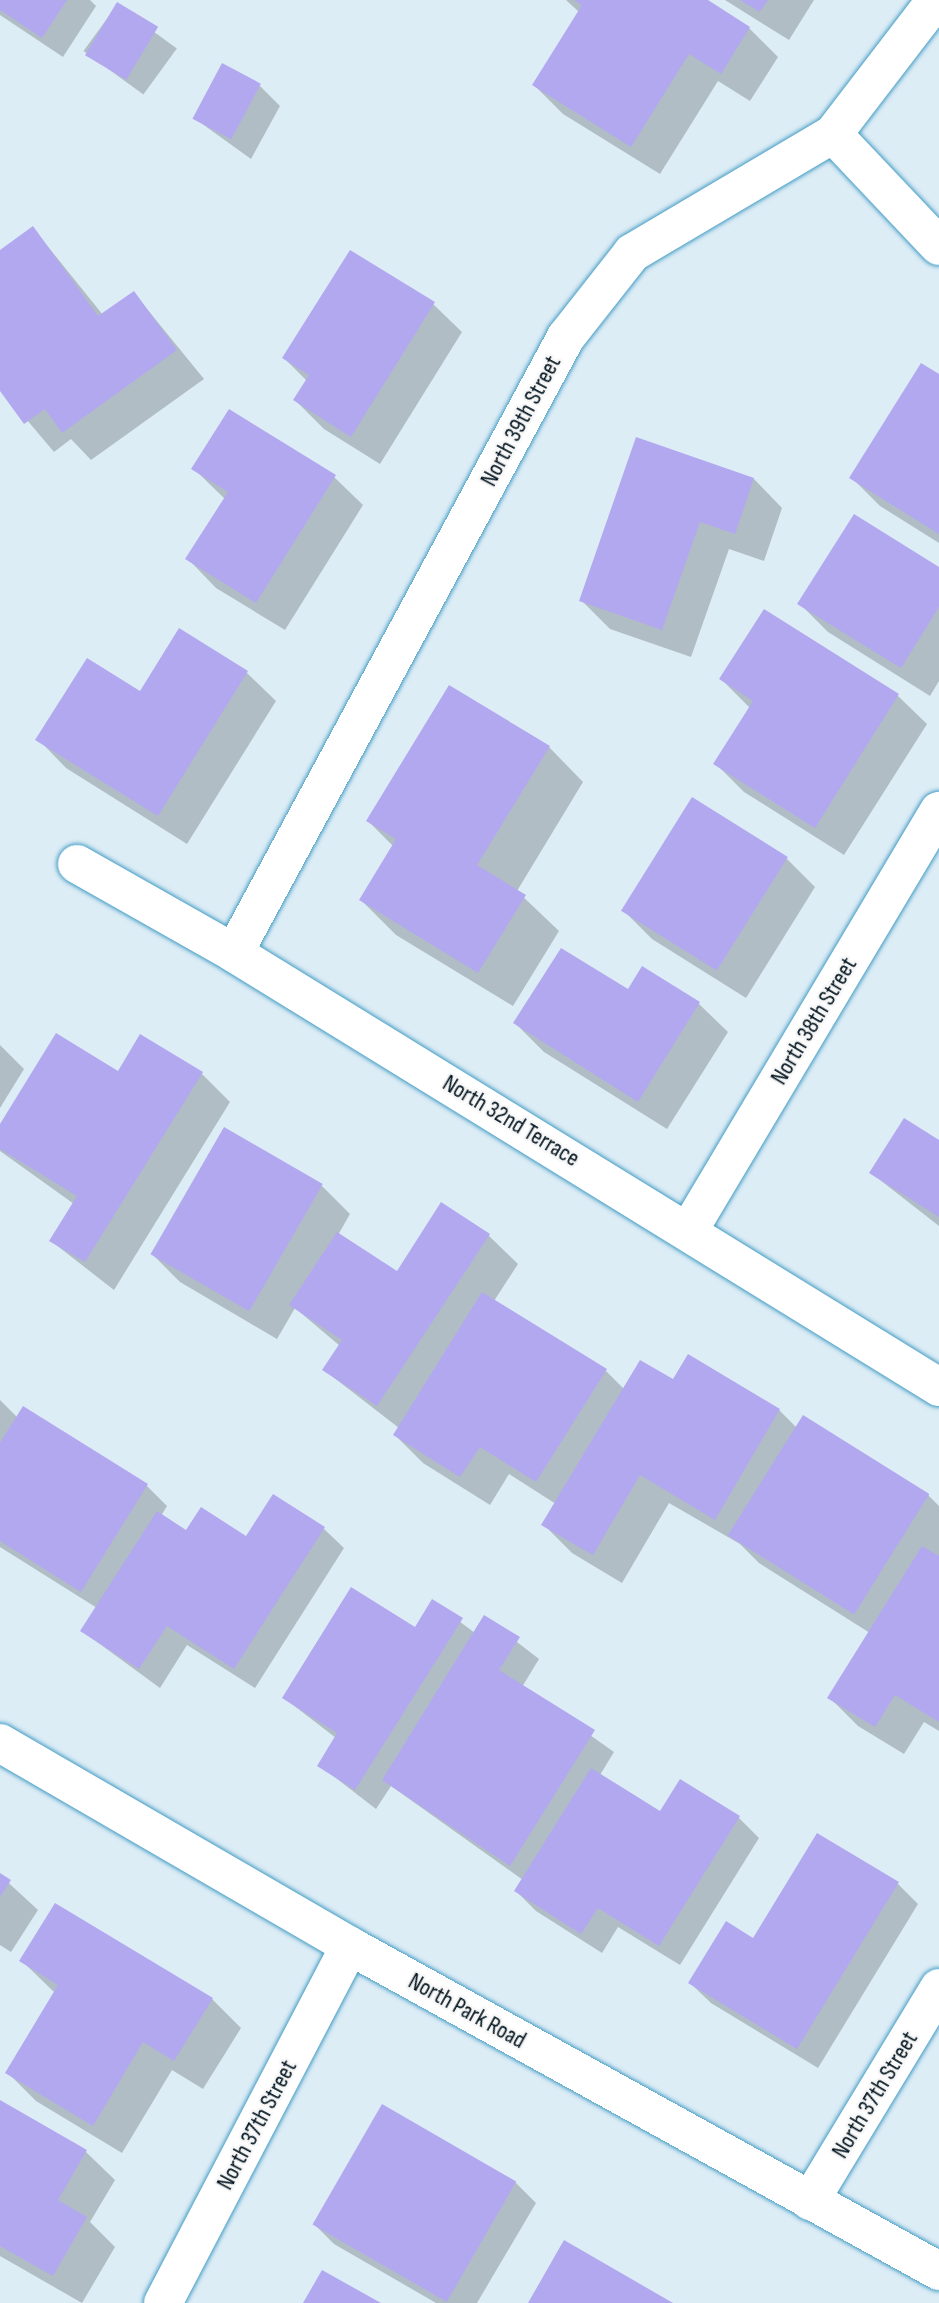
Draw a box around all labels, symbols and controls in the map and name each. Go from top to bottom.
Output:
street label: North 39th Street [475,351,567,491]
street label: North 38th Street [765,952,863,1090]
street label: North 32nd Terrace [437,1069,585,1173]
street label: North Park Road [403,1967,531,2055]
street label: North 37th Street [826,2026,924,2164]
street label: North 37th Street [211,2055,303,2195]

